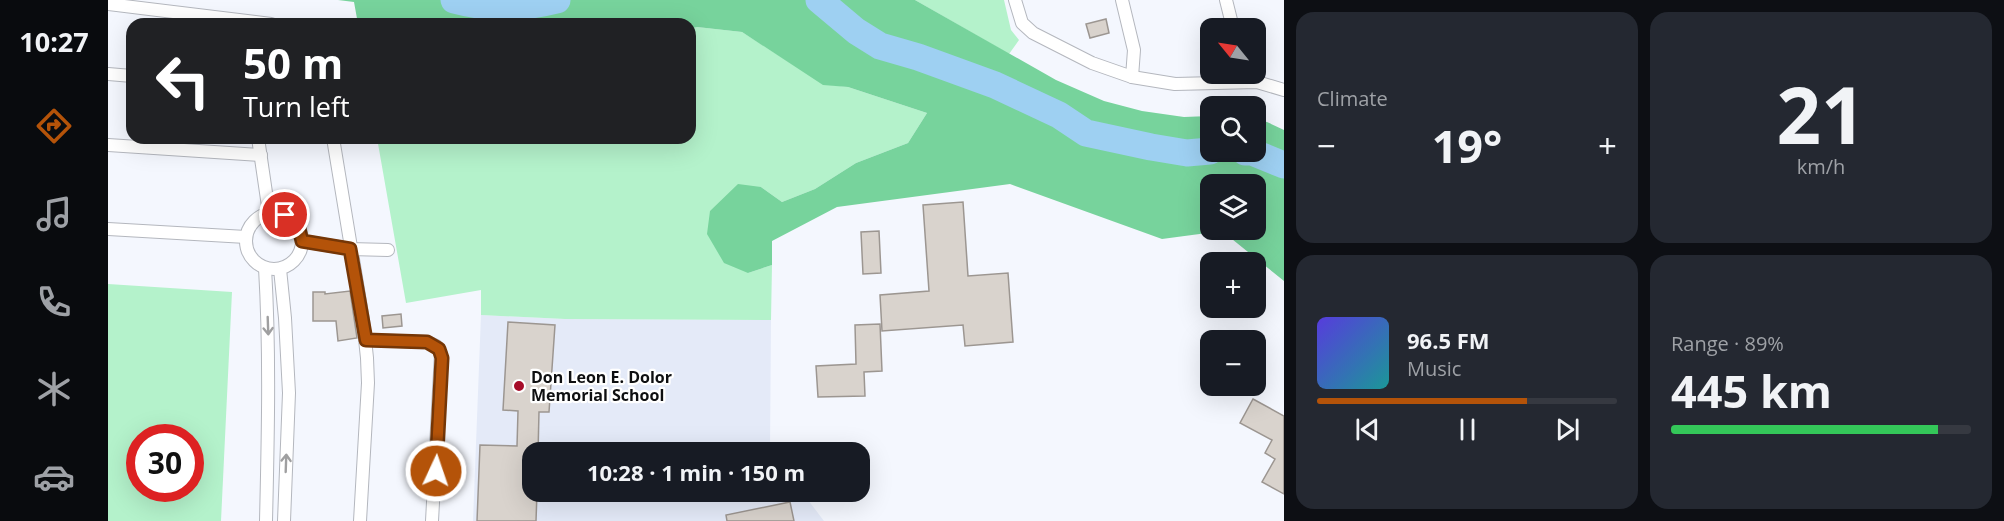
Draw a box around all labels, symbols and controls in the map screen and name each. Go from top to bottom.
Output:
north arrow [1200,18,1266,84]
map controls [1200,18,1266,396]
text: 10:27 [19,23,89,60]
text: 50 m [243,34,343,91]
icon: left [144,42,222,120]
text: 21 [1776,61,1866,167]
text: Climate [1317,85,1388,112]
text: Turn left [243,88,350,125]
button: search [1200,96,1266,162]
icon: directions [33,105,75,147]
text: 19° [1432,115,1502,176]
text: − [1317,123,1336,168]
text: + [1598,123,1617,168]
text: km/h [1797,153,1845,180]
button: layers [1200,174,1266,240]
pin [259,189,310,240]
icon: music [33,193,75,235]
icon: arrive [268,198,301,231]
button: + [1200,252,1266,318]
icon: phone [33,281,75,323]
one-way arrow [262,316,274,336]
text: 96.5 FM [1407,325,1490,355]
button: − [1200,330,1266,396]
text: Range · 89% [1671,330,1784,357]
text: Music [1407,355,1461,382]
text: 445 km [1671,360,1832,421]
place label: Don Leon E. Dolor Memorial School [531,366,672,406]
icon: climate [33,368,75,410]
marker: Don Leon E. Dolor Memorial School [512,379,526,393]
icon: previous [1351,413,1384,446]
icon: pause [1451,413,1484,446]
icon: next [1551,413,1584,446]
speed limit sign: 30 [126,424,204,502]
position arrow [404,439,468,503]
one-way arrow [281,453,292,473]
icon: car [33,456,75,498]
text: 10:28 · 1 min · 150 m [587,457,805,487]

